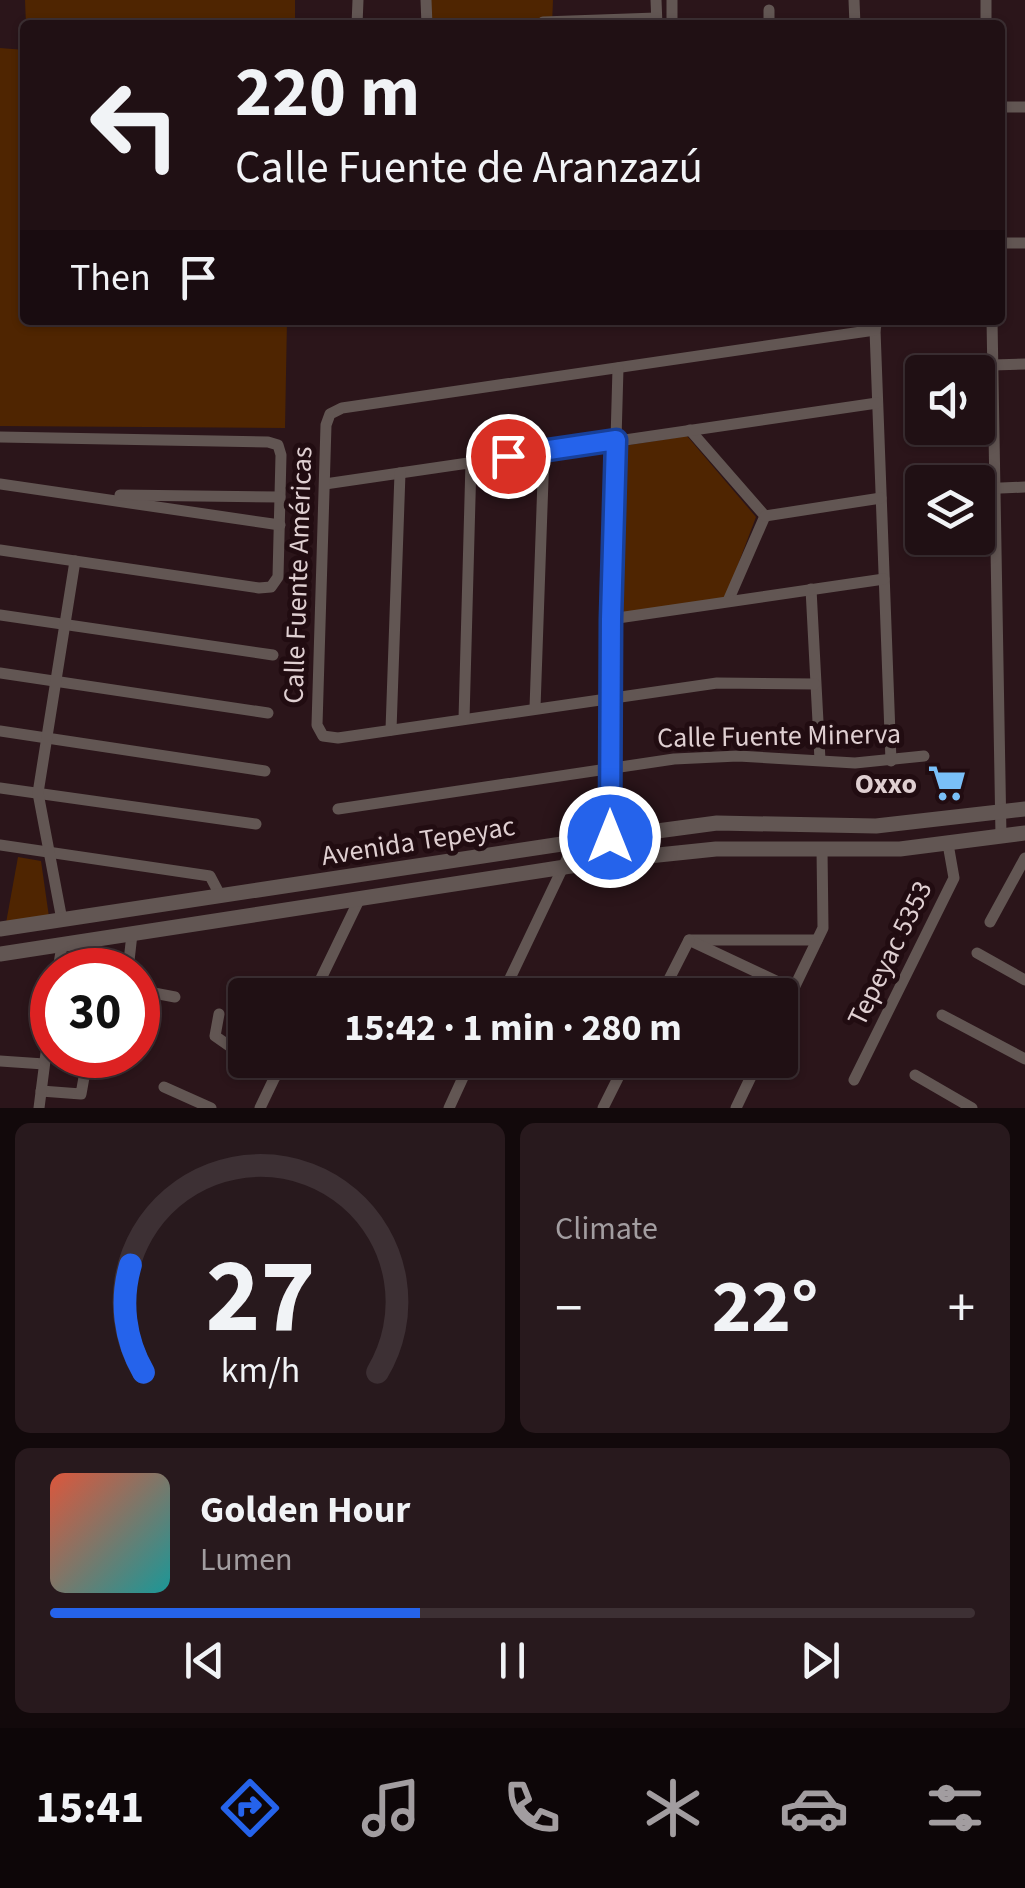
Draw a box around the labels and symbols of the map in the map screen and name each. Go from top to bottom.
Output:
pin [466,414,551,499]
street label: Calle Fuente Américas [274,446,322,704]
street label: Calle Fuente Minerva [657,714,901,758]
supermarket icon: Oxxo [926,762,968,804]
place label: Oxxo [855,764,917,804]
position arrow [558,785,662,889]
street label: Avenida Tepeyac [319,806,518,876]
street label: Tepeyac 5353 [837,874,942,1033]
speed limit sign: 30 [30,948,160,1078]

